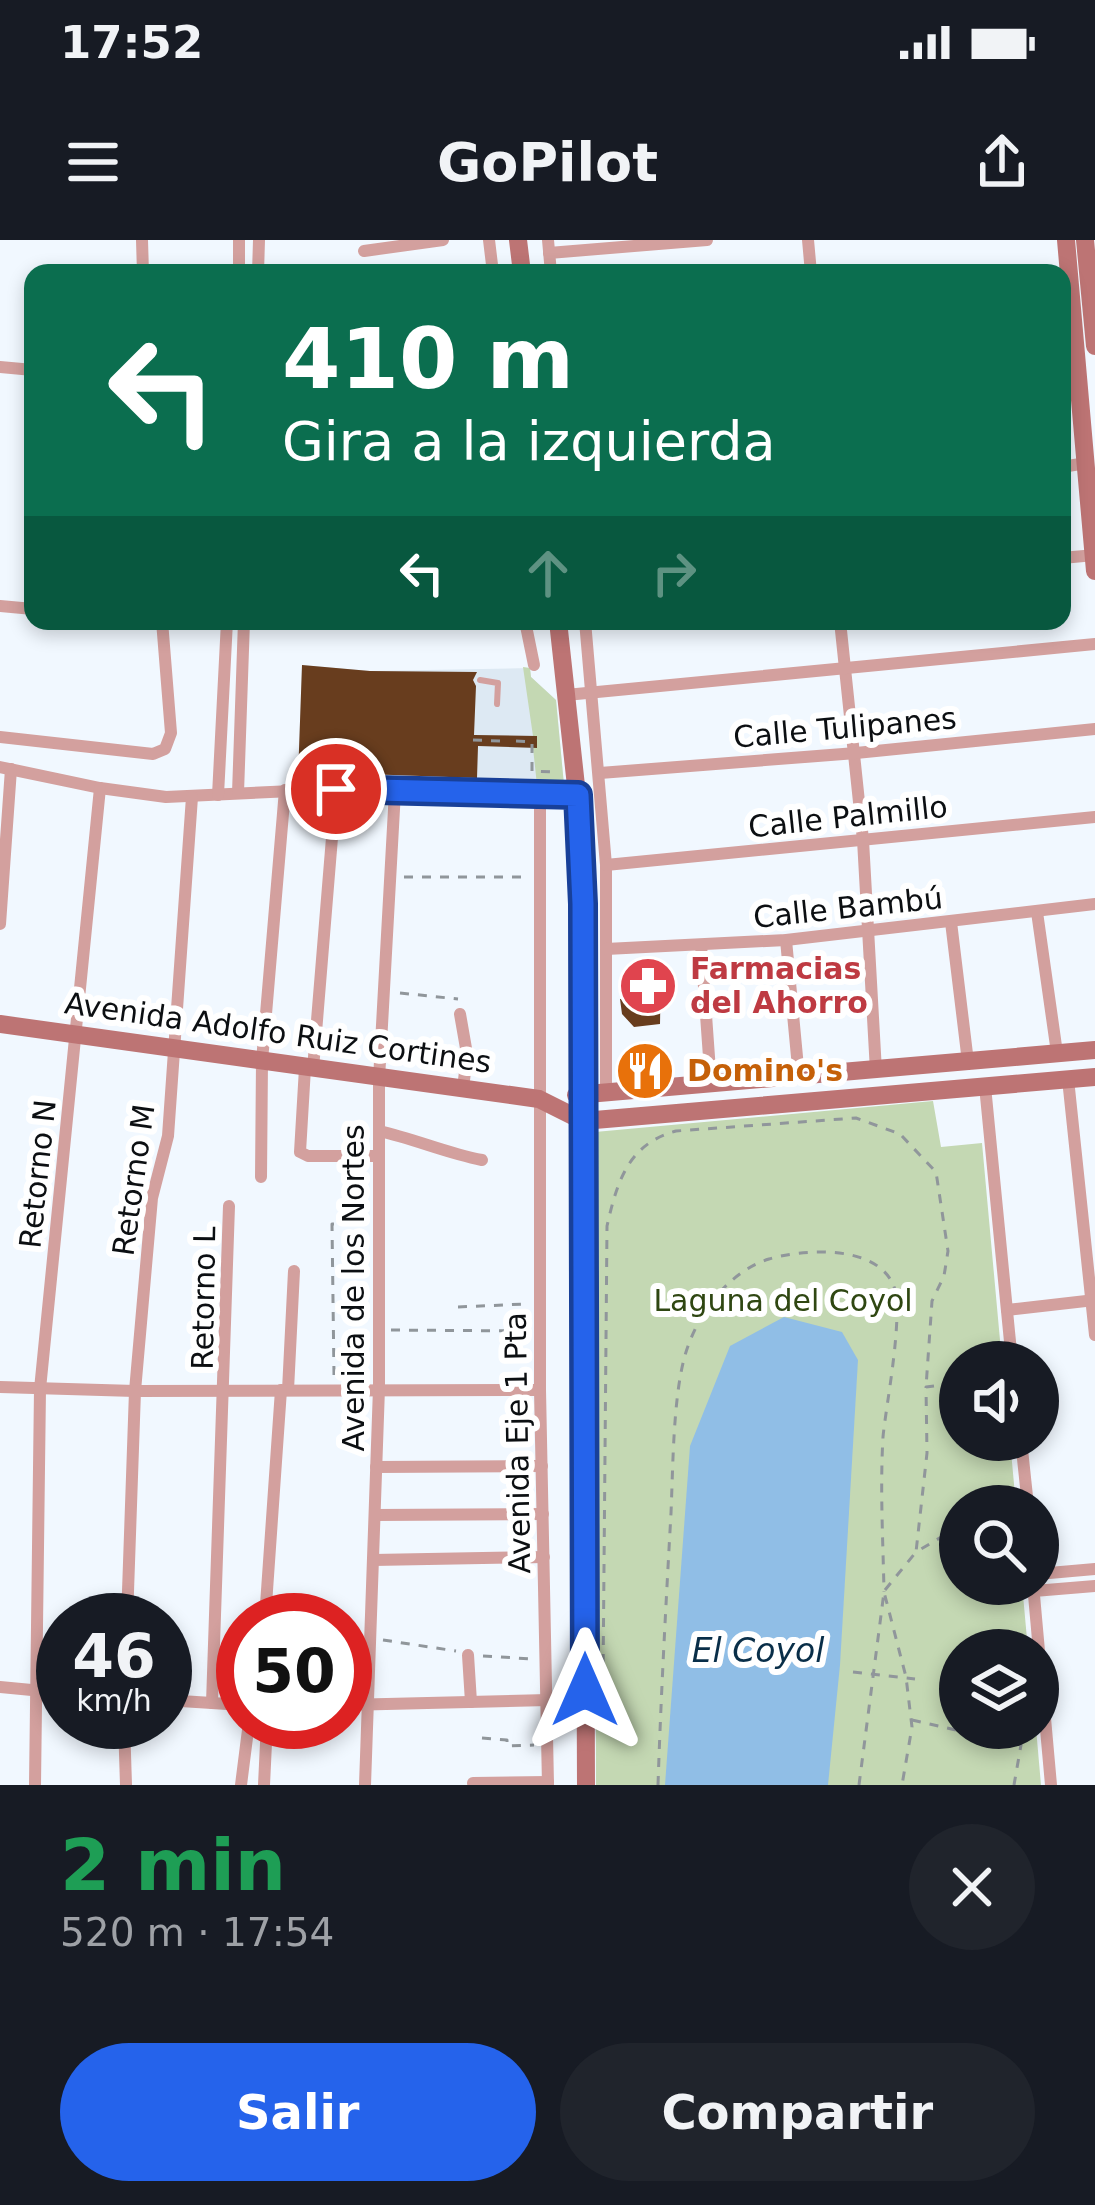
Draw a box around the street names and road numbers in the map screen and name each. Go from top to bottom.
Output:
street label: Calle Tulipanes [732,700,958,755]
street label: Calle Palmillo [747,789,949,844]
street label: Calle Bambú [752,880,944,935]
street label: Avenida Adolfo Ruiz Cortines [63,985,494,1080]
street label: Retorno N [12,1098,63,1250]
street label: Retorno M [106,1102,161,1258]
street label: Avenida de los Nortes [336,1124,371,1452]
street label: Retorno L [185,1226,222,1370]
street label: Avenida Eje 1 Pta [498,1312,537,1574]

